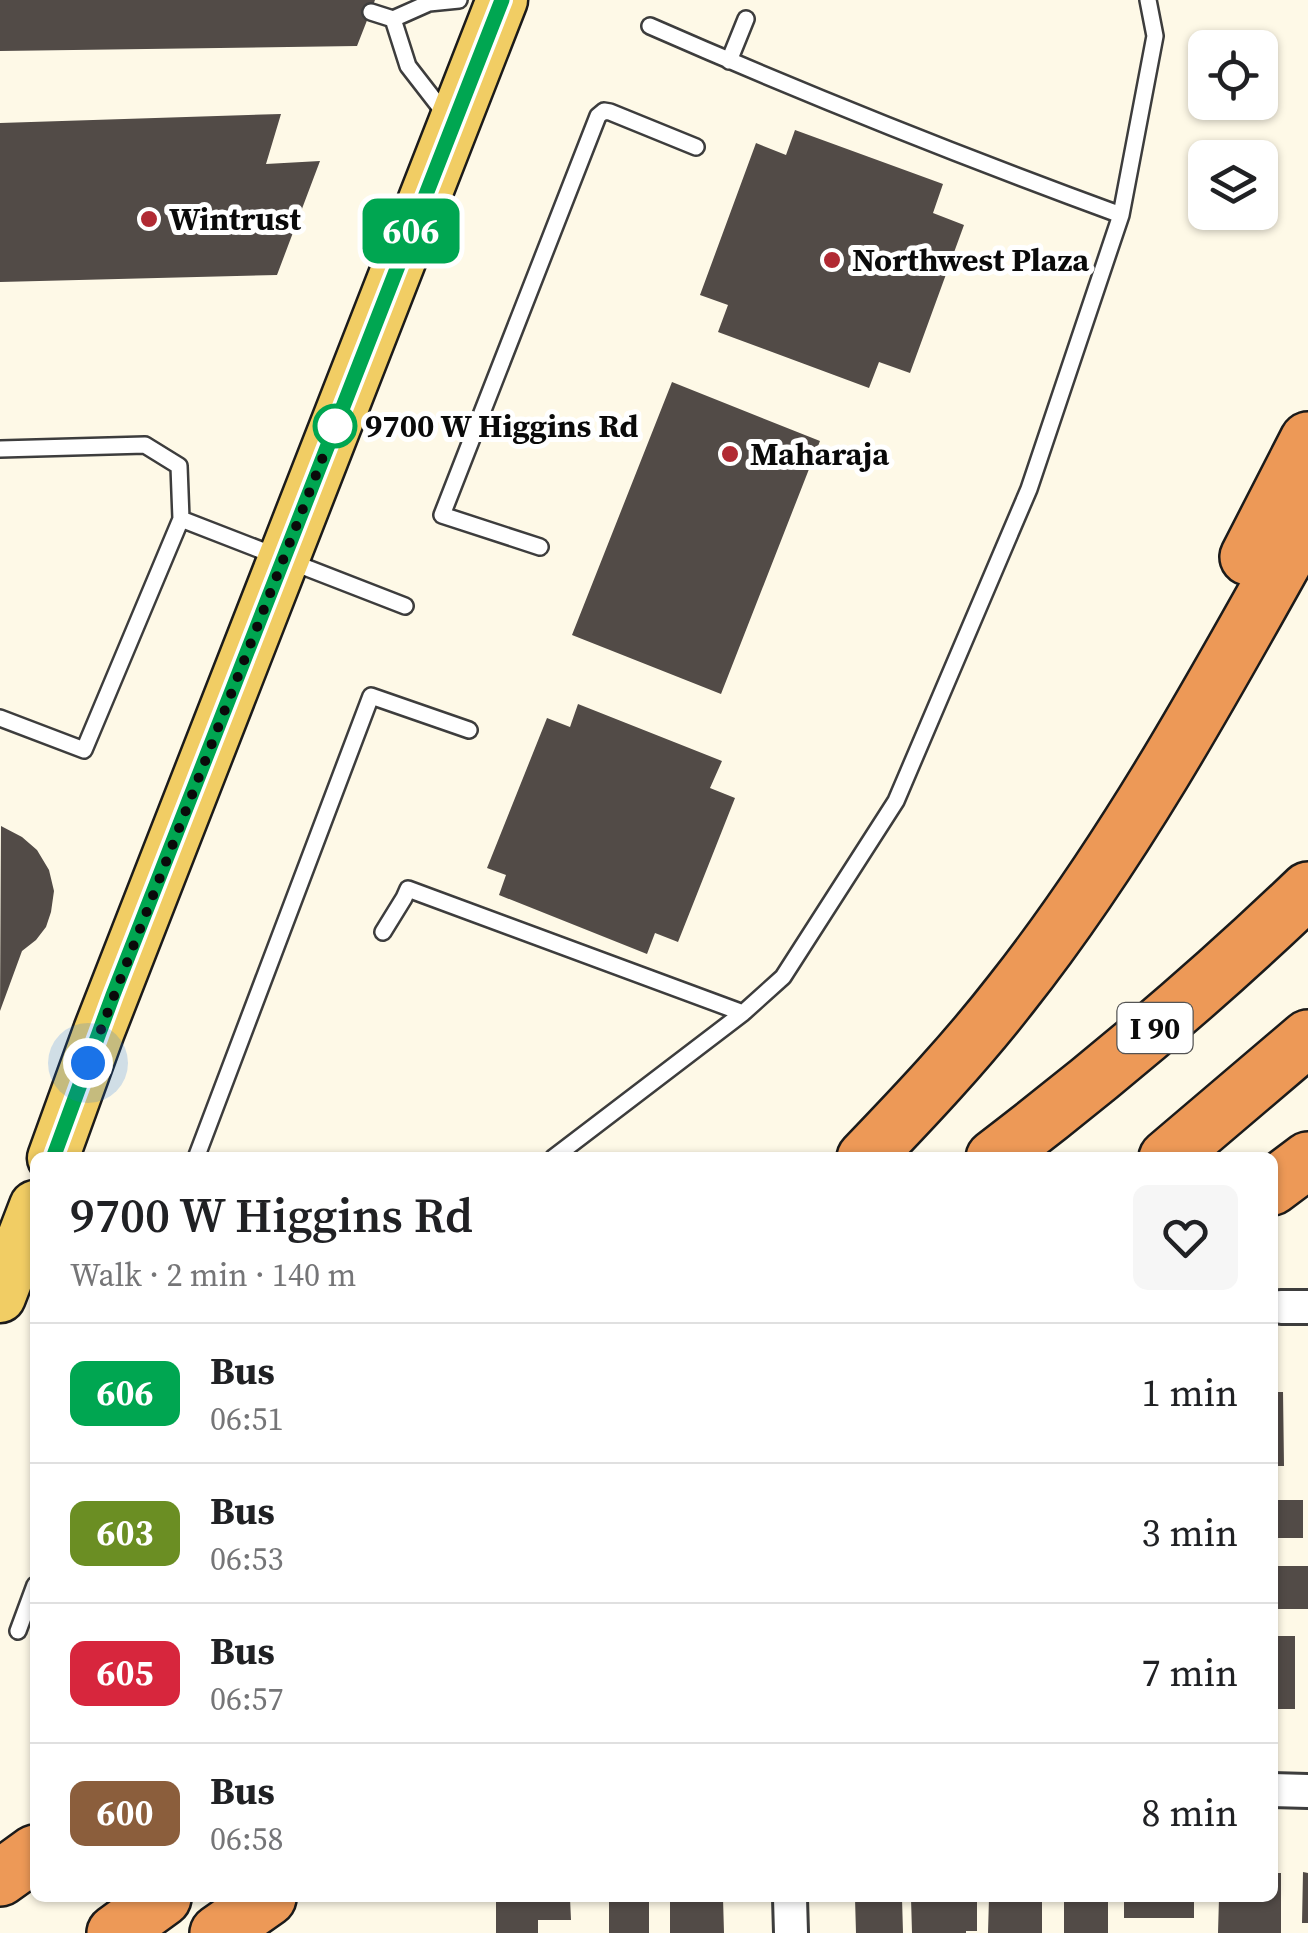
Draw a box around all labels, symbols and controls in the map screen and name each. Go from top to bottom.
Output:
map controls [1188,30,1278,230]
button: locate [1188,30,1278,120]
button: layers [1188,140,1278,230]
place label: Wintrust [169,197,301,241]
line badge: 606 [354,198,468,264]
text: 606 [383,207,439,255]
marker: Wintrust [138,208,160,230]
place label: Northwest Plaza [852,238,1090,282]
marker: Northwest Plaza [821,249,843,271]
place label: 9700 W Higgins Rd [365,404,639,448]
marker: 9700 W Higgins Rd [314,405,356,447]
place label: Maharaja [750,432,890,476]
marker: Maharaja [719,443,741,465]
road number: I 90 [1118,1003,1192,1053]
your location [63,1038,113,1088]
text: 9700 W Higgins Rd [70,1182,473,1248]
button: heart [1133,1185,1238,1290]
text: Walk · 2 min · 140 m [70,1253,356,1297]
text: Bus [210,1345,275,1397]
text: 1 min [1142,1367,1238,1419]
text: 606 [97,1369,153,1417]
text: 06:51 [210,1397,284,1441]
text: Bus [210,1485,275,1537]
text: 3 min [1142,1507,1238,1559]
text: 603 [97,1509,153,1557]
text: 06:53 [210,1537,284,1581]
text: Bus [210,1625,275,1677]
text: 7 min [1142,1647,1238,1699]
text: 605 [97,1649,153,1697]
text: 06:57 [210,1677,284,1721]
text: Bus [210,1765,275,1817]
text: 8 min [1142,1787,1238,1839]
text: 600 [97,1789,153,1837]
text: 06:58 [210,1817,284,1861]

